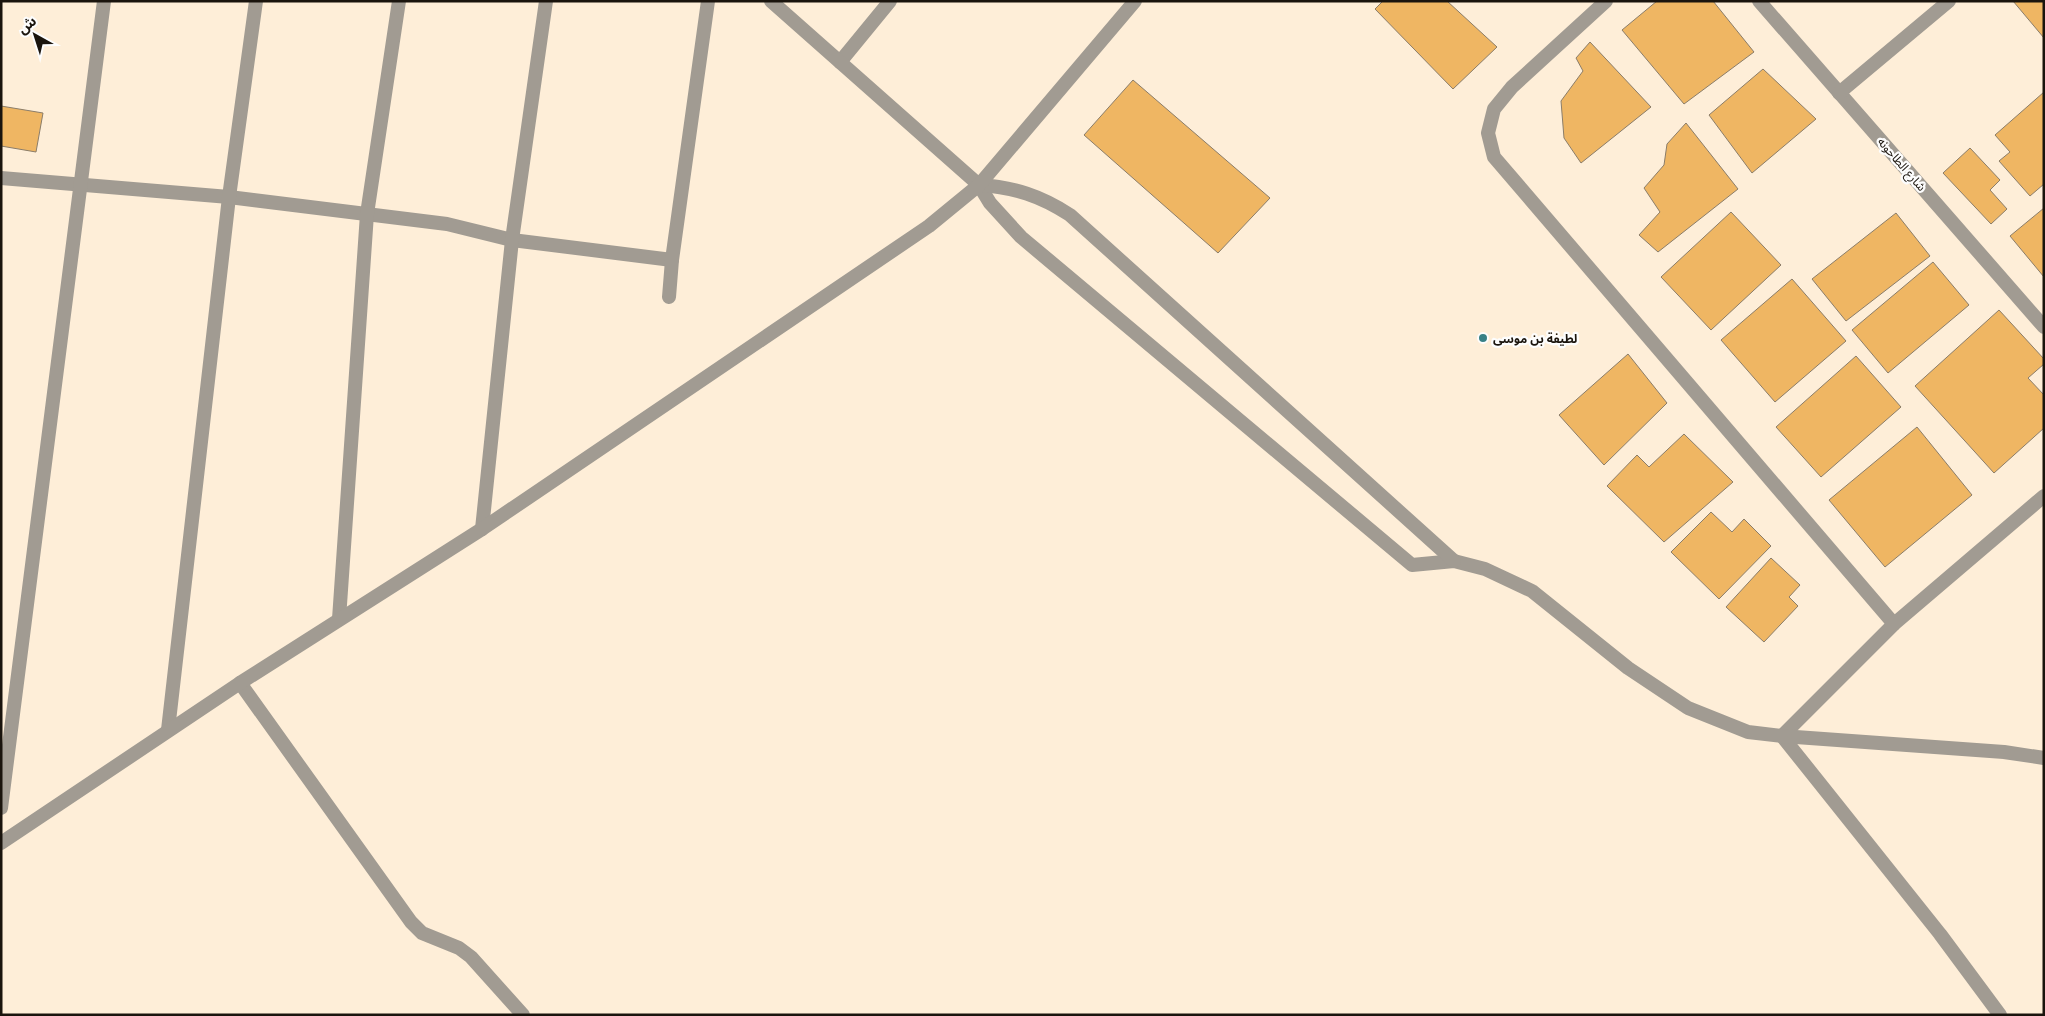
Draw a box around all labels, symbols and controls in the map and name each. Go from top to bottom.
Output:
north arrow [10,10,60,60]
text: ش [14,12,39,37]
street label: شارع الطاحونه [1873,134,1929,195]
place label: لطيفة بن موسى [1493,331,1577,346]
marker: لطيفة بن موسى [1477,332,1489,344]

